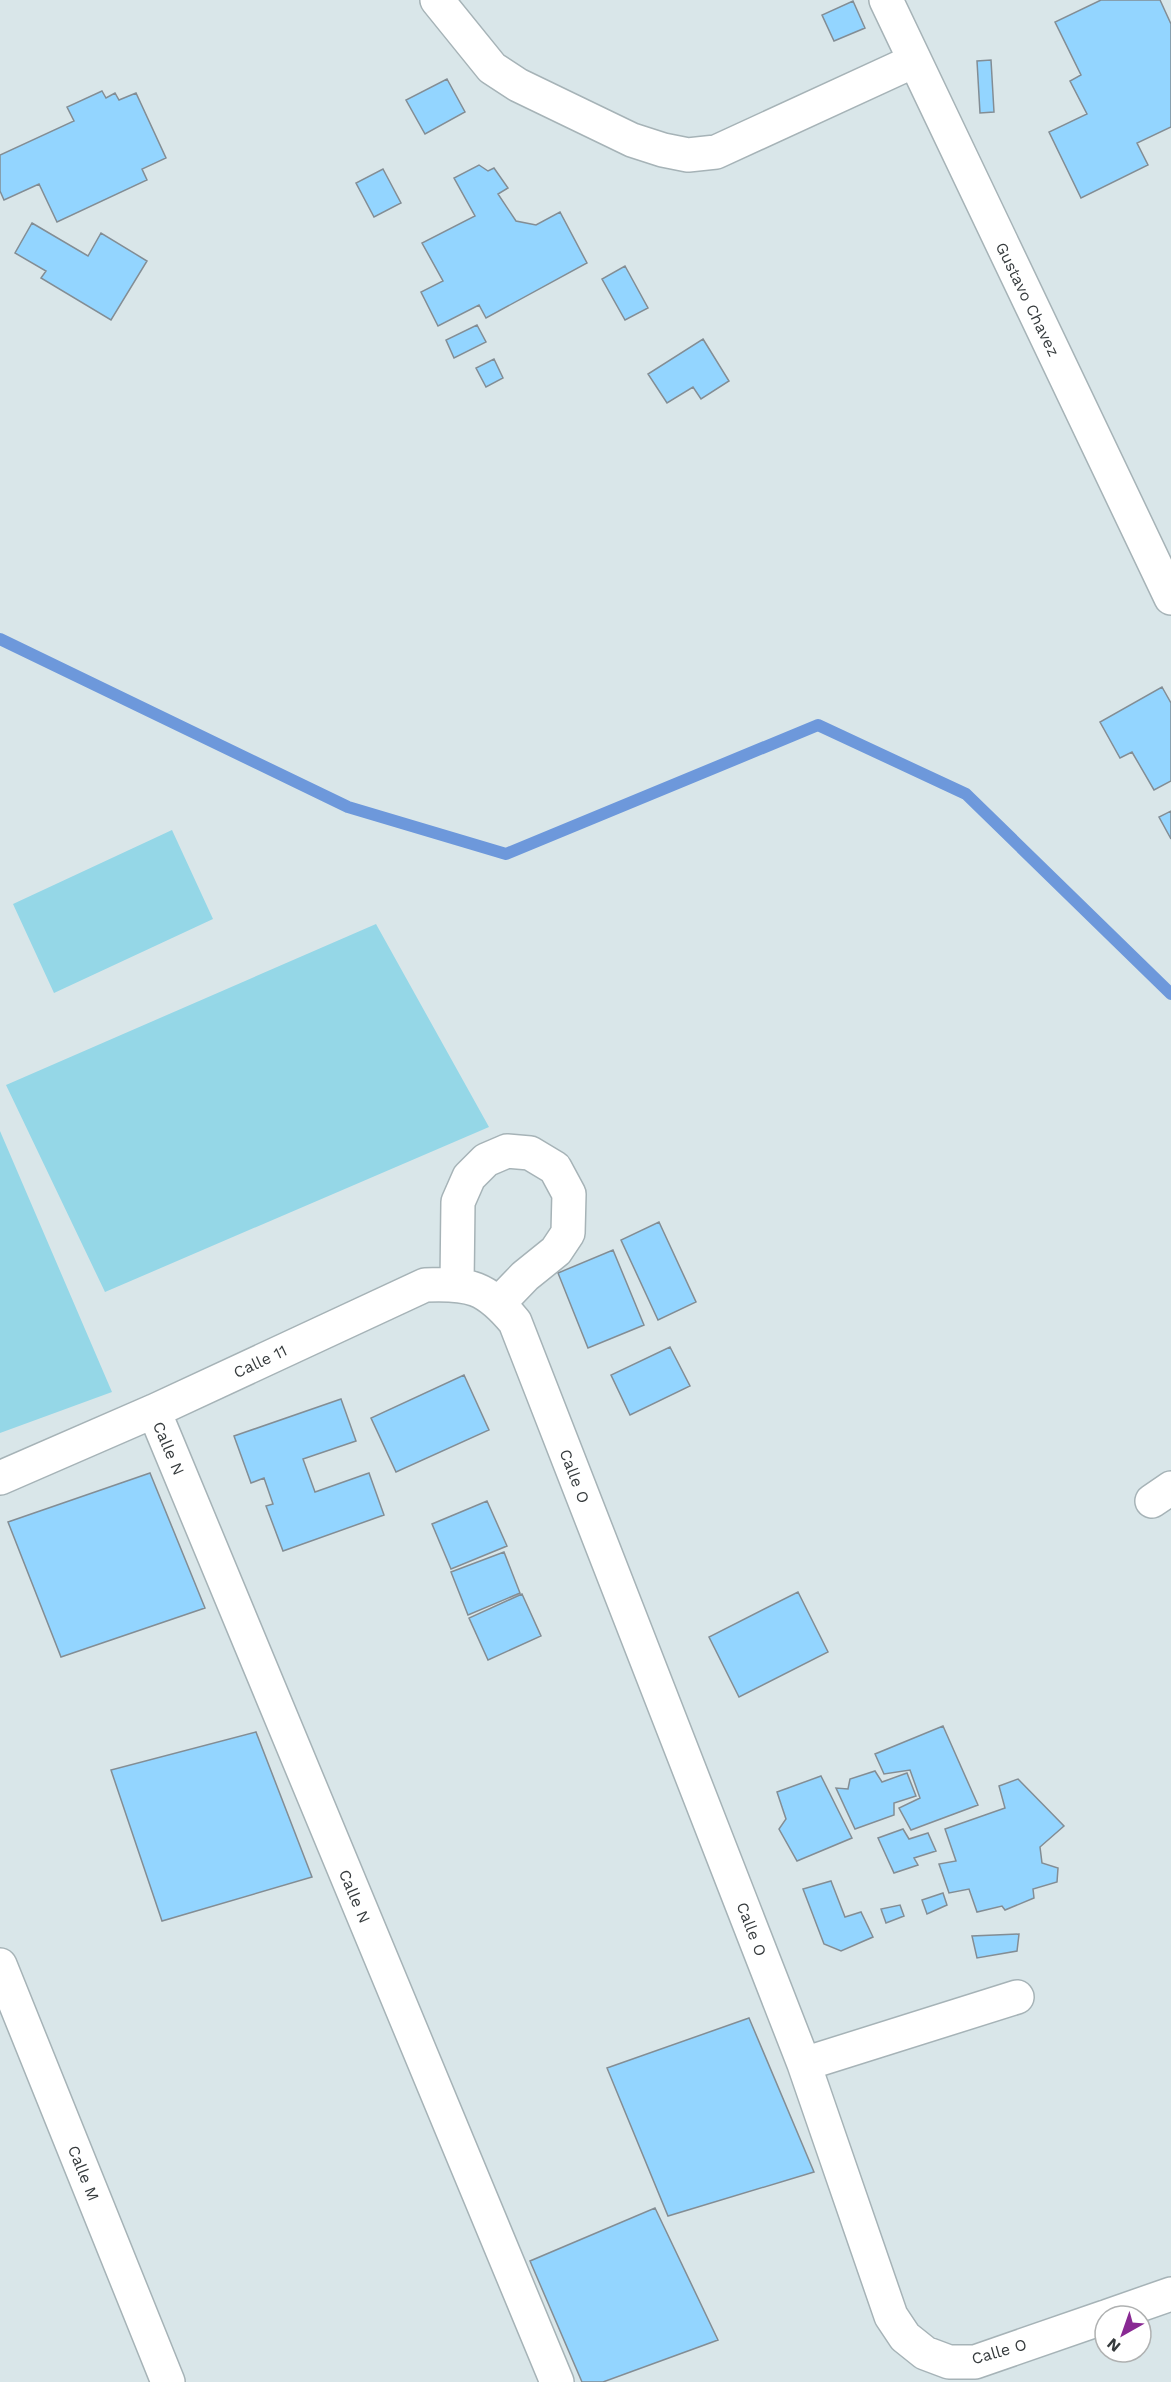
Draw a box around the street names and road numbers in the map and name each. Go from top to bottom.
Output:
street label: Gustavo Chavez [992,239,1063,359]
street label: Calle 11 [231,1341,290,1382]
street label: Calle N [149,1419,188,1478]
street label: Calle O [556,1446,594,1506]
street label: Calle N [335,1867,374,1926]
street label: Calle O [733,1899,771,1959]
street label: Calle M [64,2143,103,2204]
street label: Calle O [969,2335,1029,2368]

